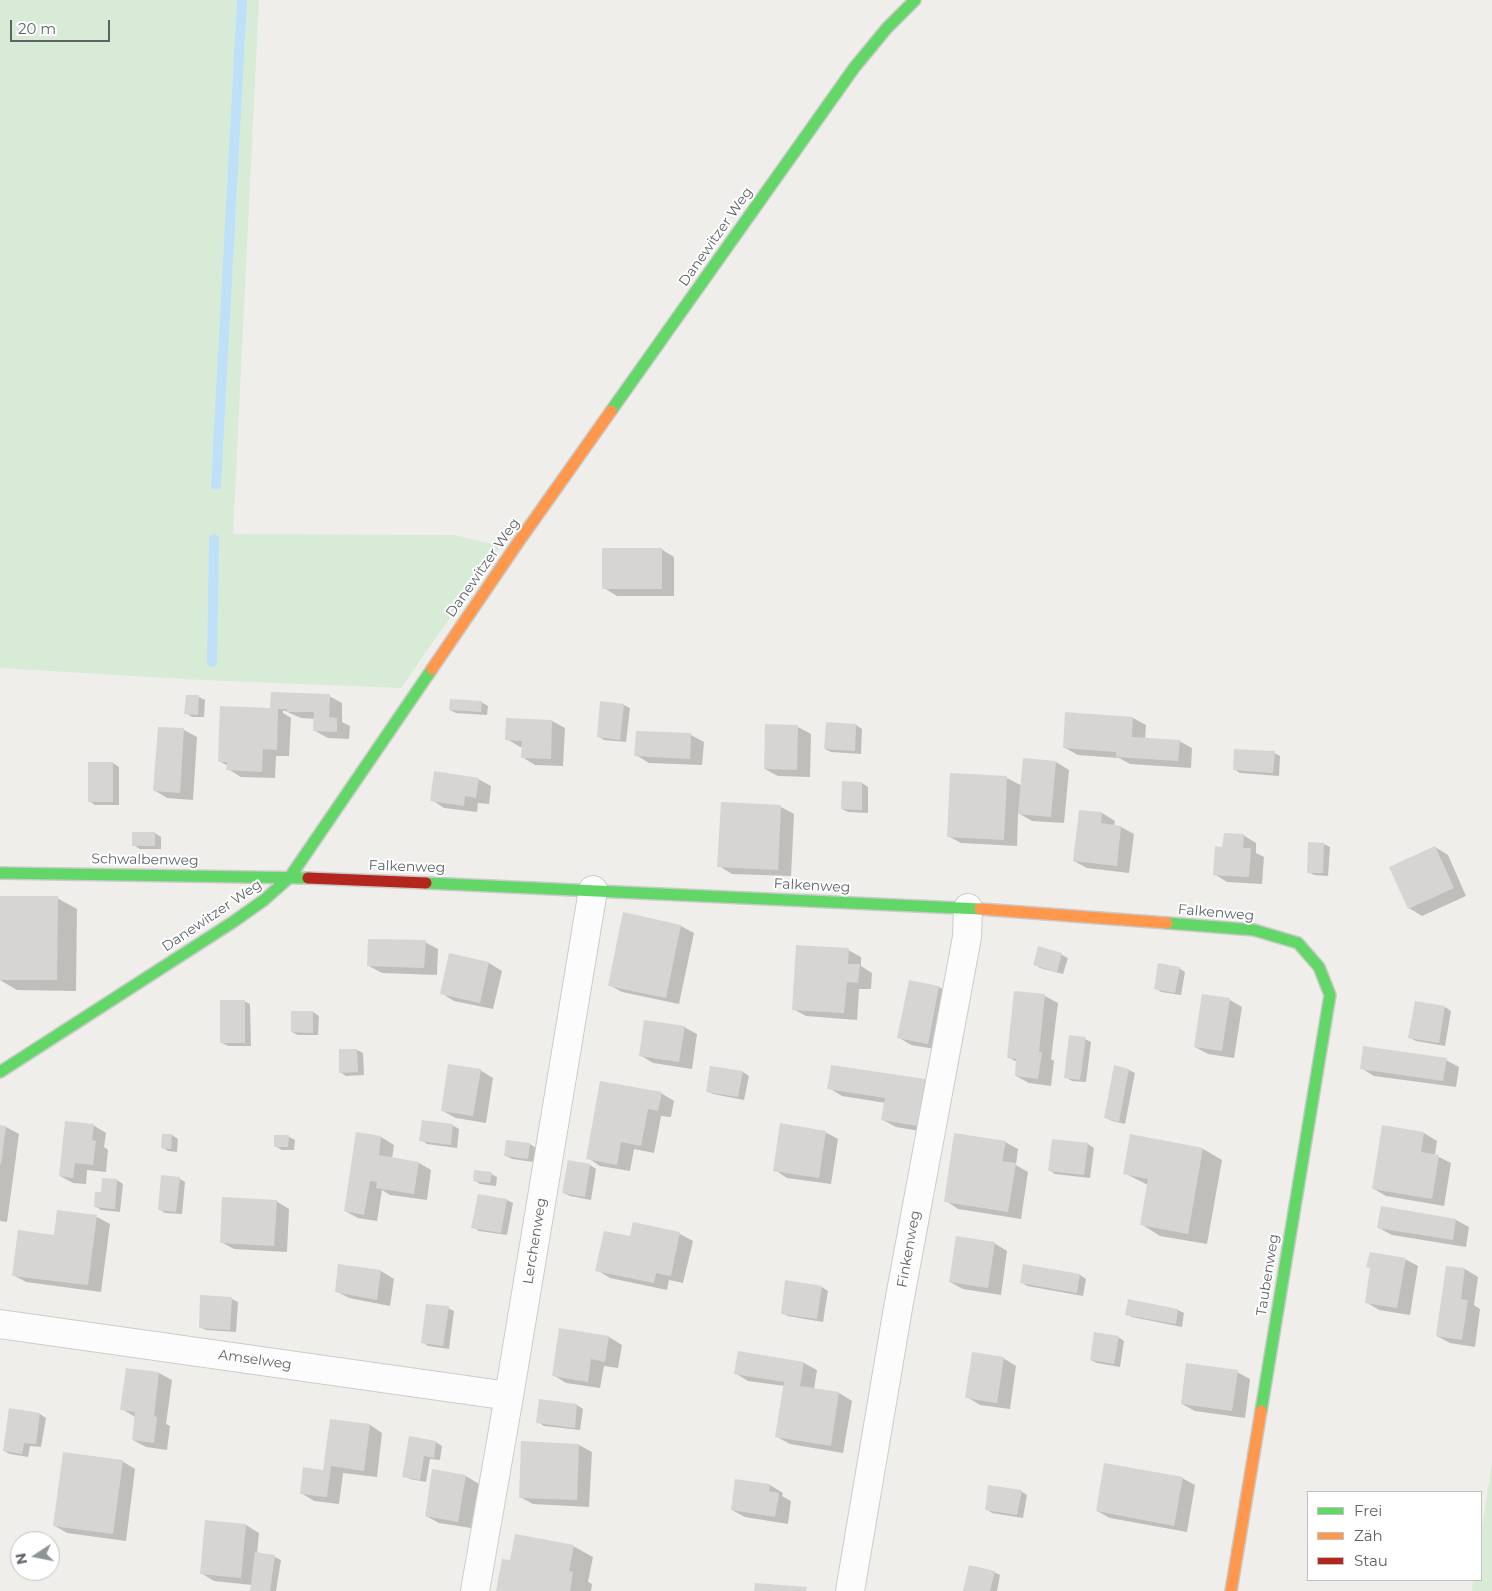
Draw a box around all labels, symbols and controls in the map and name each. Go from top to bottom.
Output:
scale bar [12,10,112,42]
text: 20 m [18,19,56,38]
street label: Danewitzer Weg [676,184,756,290]
street label: Danewitzer Weg [443,515,523,621]
street label: Schwalbenweg [91,851,199,869]
street label: Falkenweg [368,857,446,877]
street label: Danewitzer Weg [159,876,265,956]
street label: Falkenweg [773,876,851,896]
street label: Falkenweg [1177,901,1255,925]
street label: Lerchenweg [520,1197,550,1285]
street label: Finkenweg [894,1209,924,1289]
street label: Taubenweg [1253,1233,1283,1317]
street label: Amselweg [217,1347,293,1373]
legend [1307,1491,1482,1581]
text: Frei [1354,1501,1382,1520]
text: Zäh [1354,1526,1383,1545]
north arrow [10,1531,60,1581]
text: N [11,1551,31,1566]
text: Stau [1354,1551,1388,1570]

